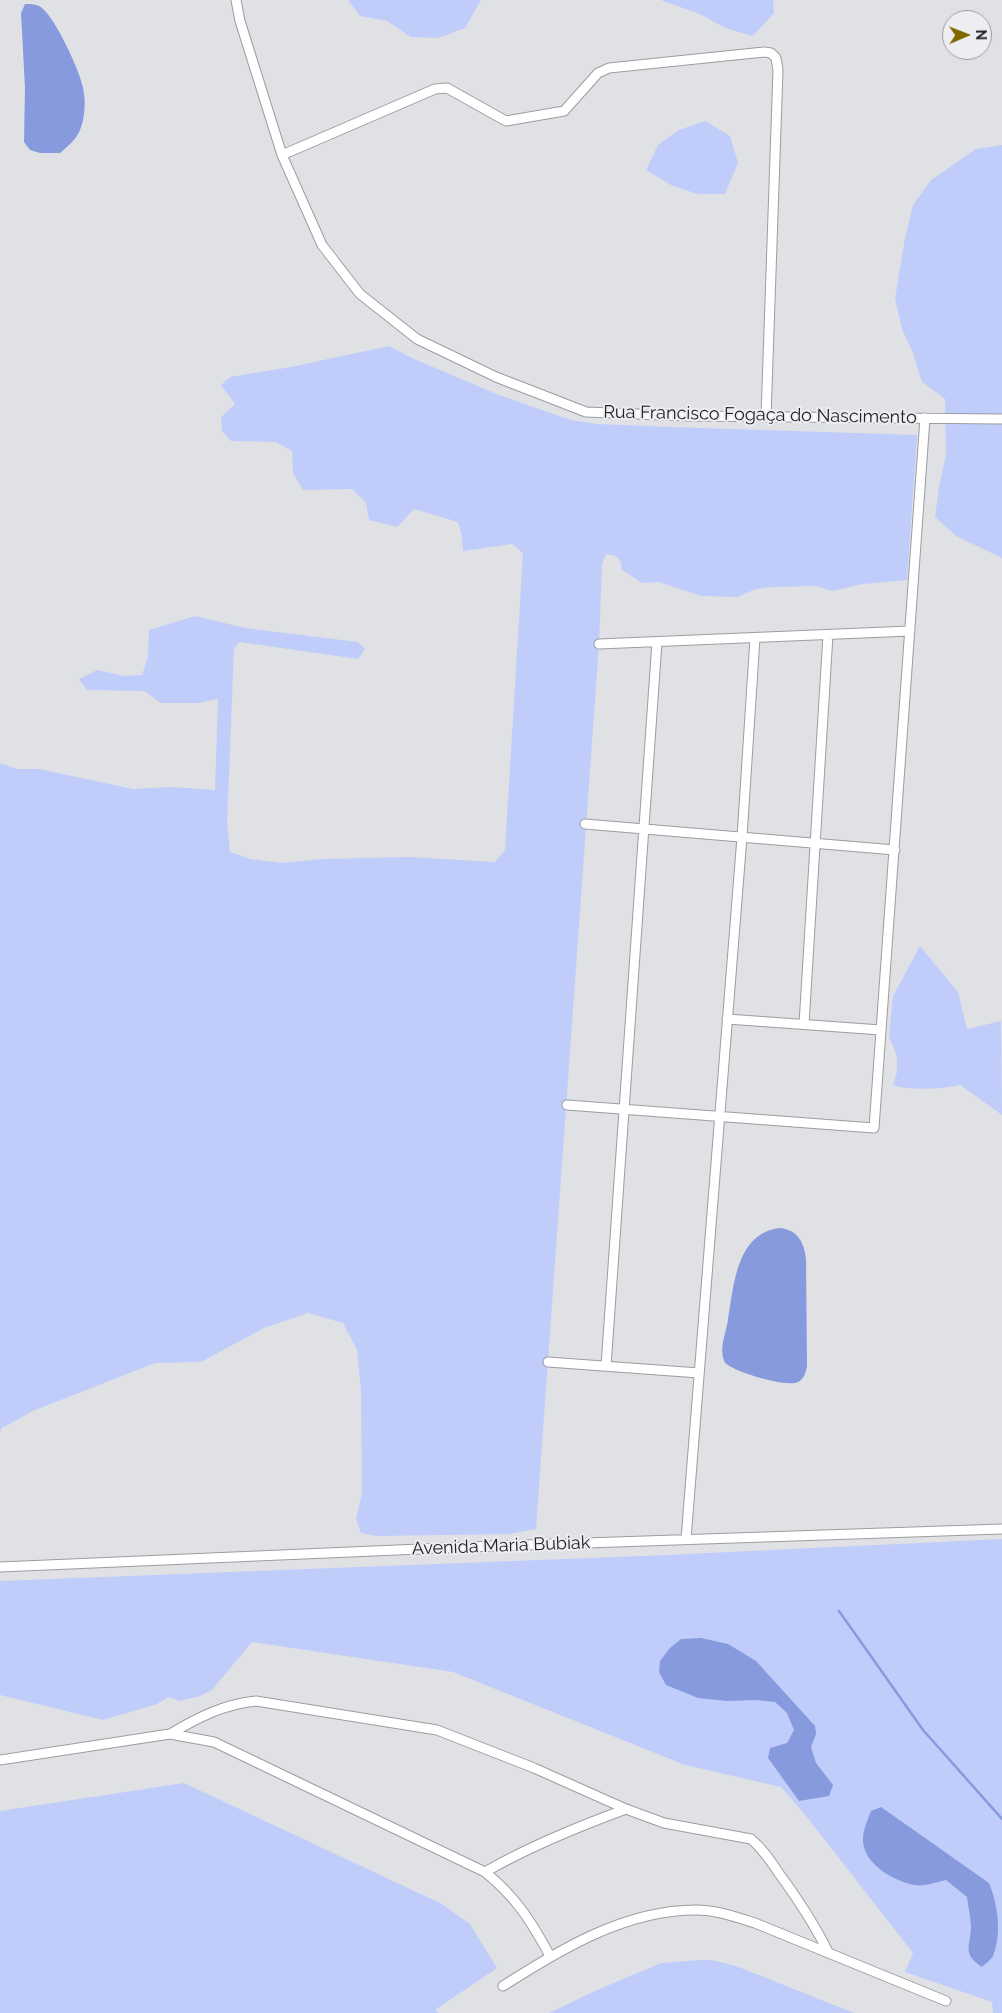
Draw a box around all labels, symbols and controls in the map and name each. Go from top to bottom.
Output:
north arrow [942,10,992,60]
text: N [973,29,989,40]
street label: Rua Francisco Fogaça do Nascimento [603,401,917,429]
street label: Avenida Maria Bubiak [411,1532,591,1560]

